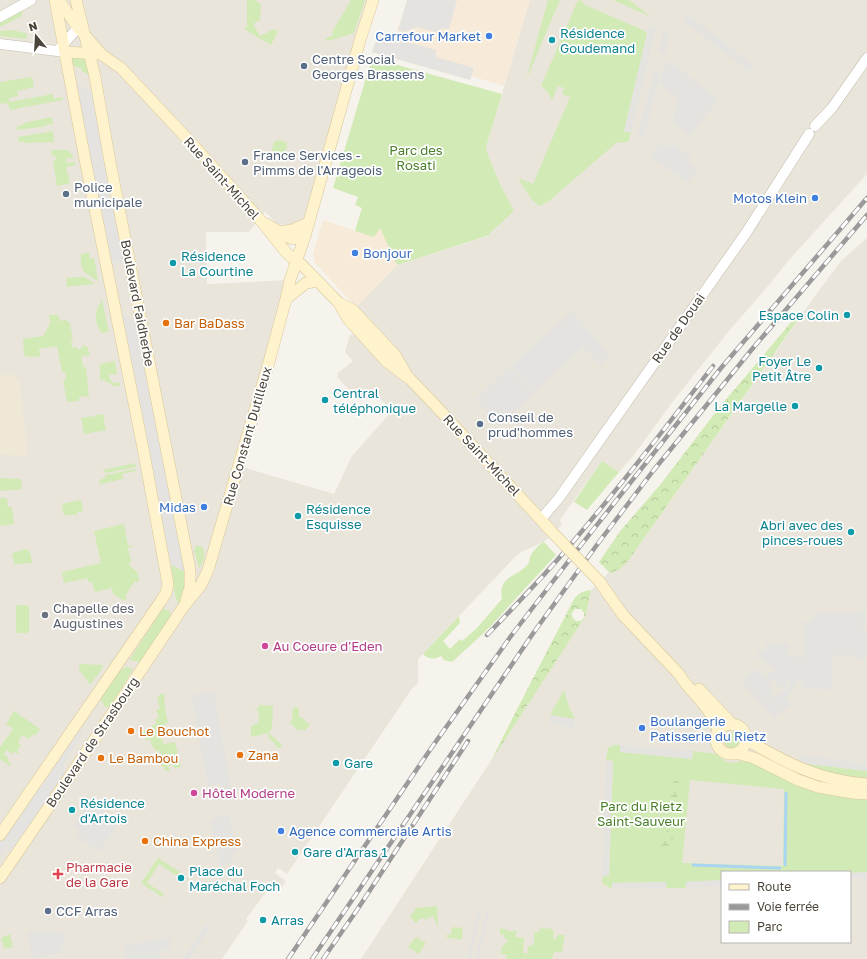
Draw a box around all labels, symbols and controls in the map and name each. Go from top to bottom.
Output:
north arrow [16,16,56,56]
text: N [27,19,39,33]
place label: Résidence Goudemand [560,25,635,56]
place label: Carrefour Market [375,28,481,44]
marker: Carrefour Market [484,31,494,41]
marker: Résidence Goudemand [547,35,557,45]
place label: Centre Social Georges Brassens [312,51,424,82]
marker: Centre Social Georges Brassens [299,61,309,71]
street label: Rue Saint-Michel [181,133,263,223]
park label: Parc des Rosati [389,142,443,173]
place label: France Services - Pimms de l'Arrageois [253,147,382,178]
marker: France Services - Pimms de l'Arrageois [240,157,250,167]
place label: Police municipale [74,179,142,210]
marker: Police municipale [61,189,71,199]
place label: Motos Klein [733,190,807,206]
marker: Motos Klein [810,193,820,203]
street label: Boulevard Faidherbe [118,238,158,368]
place label: Bonjour [363,245,412,261]
place label: Résidence La Courtine [181,248,253,279]
marker: Bonjour [350,248,360,258]
marker: Résidence La Courtine [168,258,178,268]
street label: Rue de Douai [648,290,708,366]
place label: Espace Colin [759,307,839,323]
marker: Espace Colin [842,310,852,320]
place label: Bar BaDass [174,315,245,331]
marker: Bar BaDass [161,318,171,328]
place label: Foyer Le Petit Âtre [752,353,811,384]
marker: Foyer Le Petit Âtre [814,363,824,373]
street label: Rue Constant Dutilleux [219,365,275,507]
place label: Central téléphonique [333,385,416,416]
marker: Central téléphonique [320,395,330,405]
place label: La Margelle [714,398,787,414]
marker: La Margelle [790,401,800,411]
place label: Conseil de prud'hommes [488,409,573,440]
street label: Rue Saint-Michel [440,411,524,499]
marker: Conseil de prud'hommes [475,419,485,429]
place label: Midas [159,499,196,515]
place label: Résidence Esquisse [306,501,371,532]
marker: Midas [199,502,209,512]
marker: Résidence Esquisse [293,511,303,521]
place label: Abri avec des pinces-roues [760,517,843,548]
marker: Abri avec des pinces-roues [846,527,856,537]
place label: Chapelle des Augustines [53,600,134,631]
marker: Chapelle des Augustines [40,610,50,620]
place label: Au Coeure d'Eden [273,638,383,654]
marker: Au Coeure d'Eden [260,641,270,651]
street label: Boulevard de Strasbourg [42,674,142,810]
place label: Boulangerie Patisserie du Rietz [650,713,766,744]
place label: Le Bouchot [139,723,210,739]
marker: Boulangerie Patisserie du Rietz [637,723,647,733]
marker: Le Bouchot [126,726,136,736]
place label: Zana [248,747,279,763]
place label: Le Bambou [109,750,178,766]
marker: Zana [235,750,245,760]
marker: Le Bambou [96,753,106,763]
place label: Gare [344,755,373,771]
marker: Gare [331,758,341,768]
place label: Hôtel Moderne [202,785,295,801]
marker: Hôtel Moderne [189,788,199,798]
place label: Résidence d'Artois [80,795,145,826]
park label: Parc du Rietz Saint-Sauveur [597,798,685,829]
marker: Résidence d'Artois [67,805,77,815]
place label: Agence commerciale Artis [289,823,452,839]
marker: Agence commerciale Artis [276,826,286,836]
place label: China Express [153,833,241,849]
marker: China Express [140,836,150,846]
place label: Gare d'Arras 1 [303,844,388,860]
marker: Gare d'Arras 1 [290,847,300,857]
place label: Pharmacie de la Gare [66,859,132,890]
place label: Place du Maréchal Foch [189,863,280,894]
marker: Pharmacie de la Gare [53,869,63,879]
legend [721,871,851,943]
marker: Place du Maréchal Foch [176,873,186,883]
text: Route [757,879,791,894]
text: Voie ferrée [757,899,819,914]
place label: CCF Arras [56,903,118,919]
marker: CCF Arras [43,906,53,916]
place label: Arras [271,912,304,928]
marker: Arras [258,915,268,925]
text: Parc [757,919,783,934]

